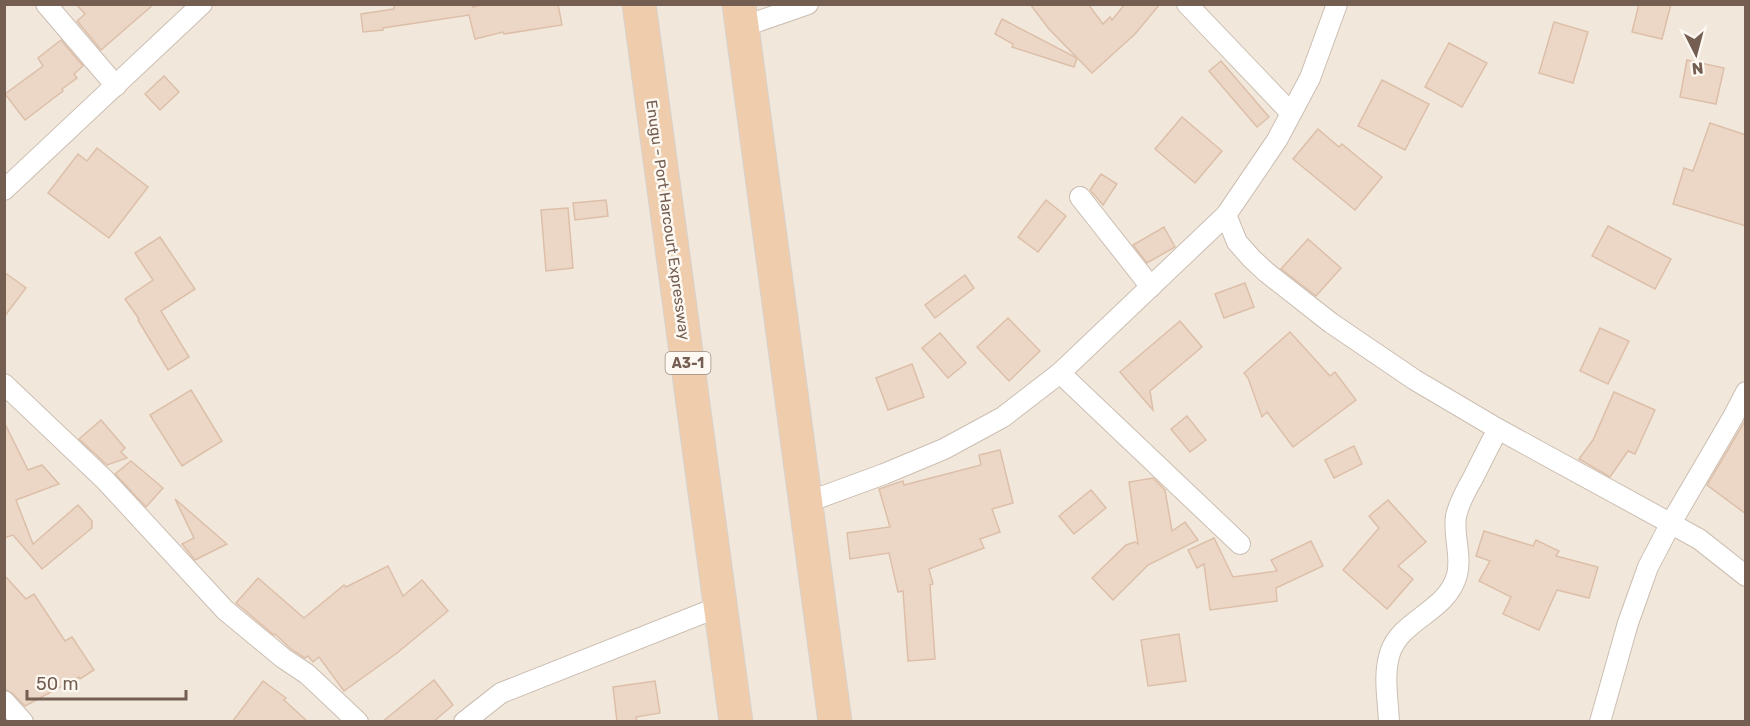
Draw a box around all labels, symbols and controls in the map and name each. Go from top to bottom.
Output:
north arrow [1666,24,1726,84]
text: N [1691,58,1704,78]
street label: Enugu - Port Harcourt Expressway [642,99,694,341]
road number: A3-1 [666,352,710,374]
scale bar [27,663,186,701]
text: 50 m [36,673,79,695]

